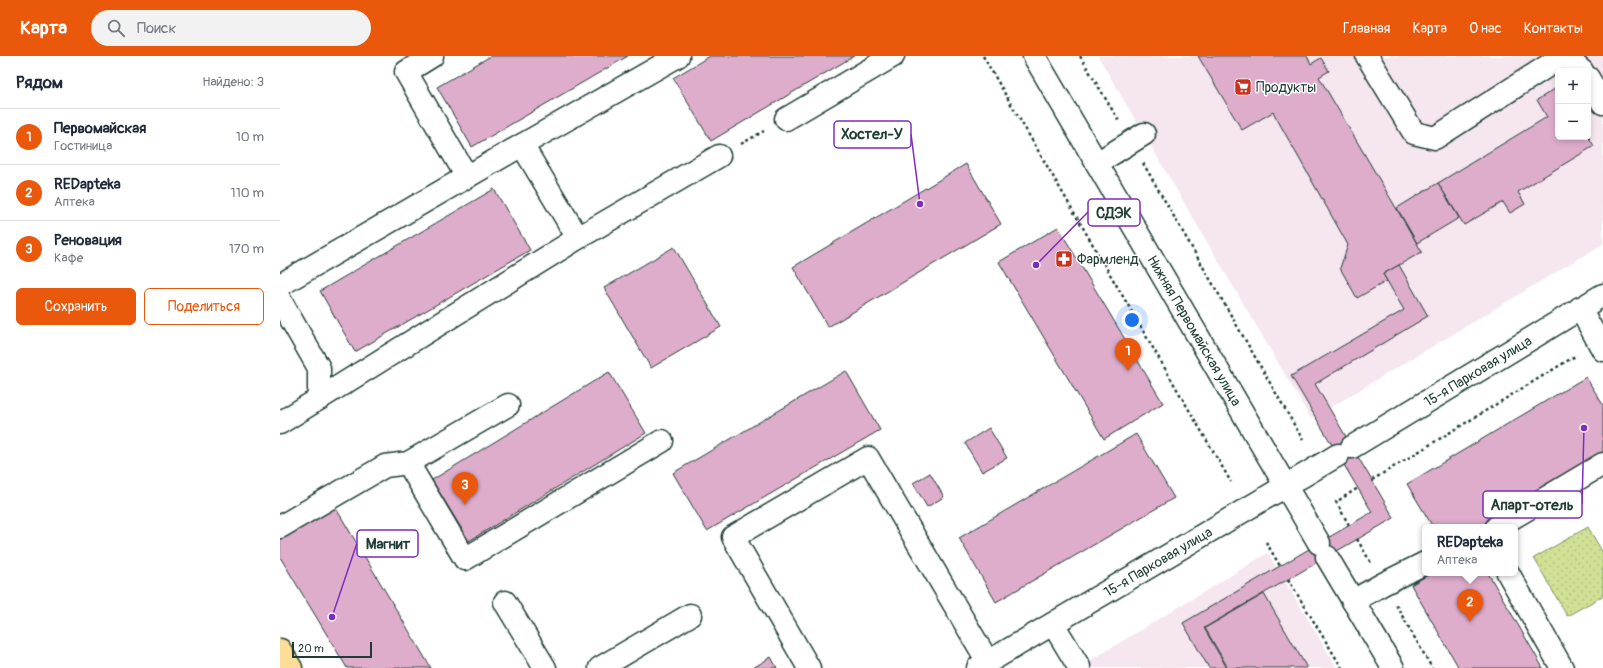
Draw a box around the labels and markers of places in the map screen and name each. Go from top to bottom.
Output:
supermarket icon: Продукты [1233,77,1253,97]
place label: Продукты [1256,79,1316,96]
callout: Хостел-У [834,121,911,148]
callout: СДЭК [1088,199,1140,226]
pharmacy icon: Фармленд [1054,249,1074,269]
place label: Фармленд [1077,251,1139,268]
pin: 1 [1115,338,1141,371]
pin: 3 [452,472,478,505]
callout: Апарт-отель [1483,491,1582,518]
callout: Магнит [357,530,418,557]
pin: 2 [1457,589,1483,622]

